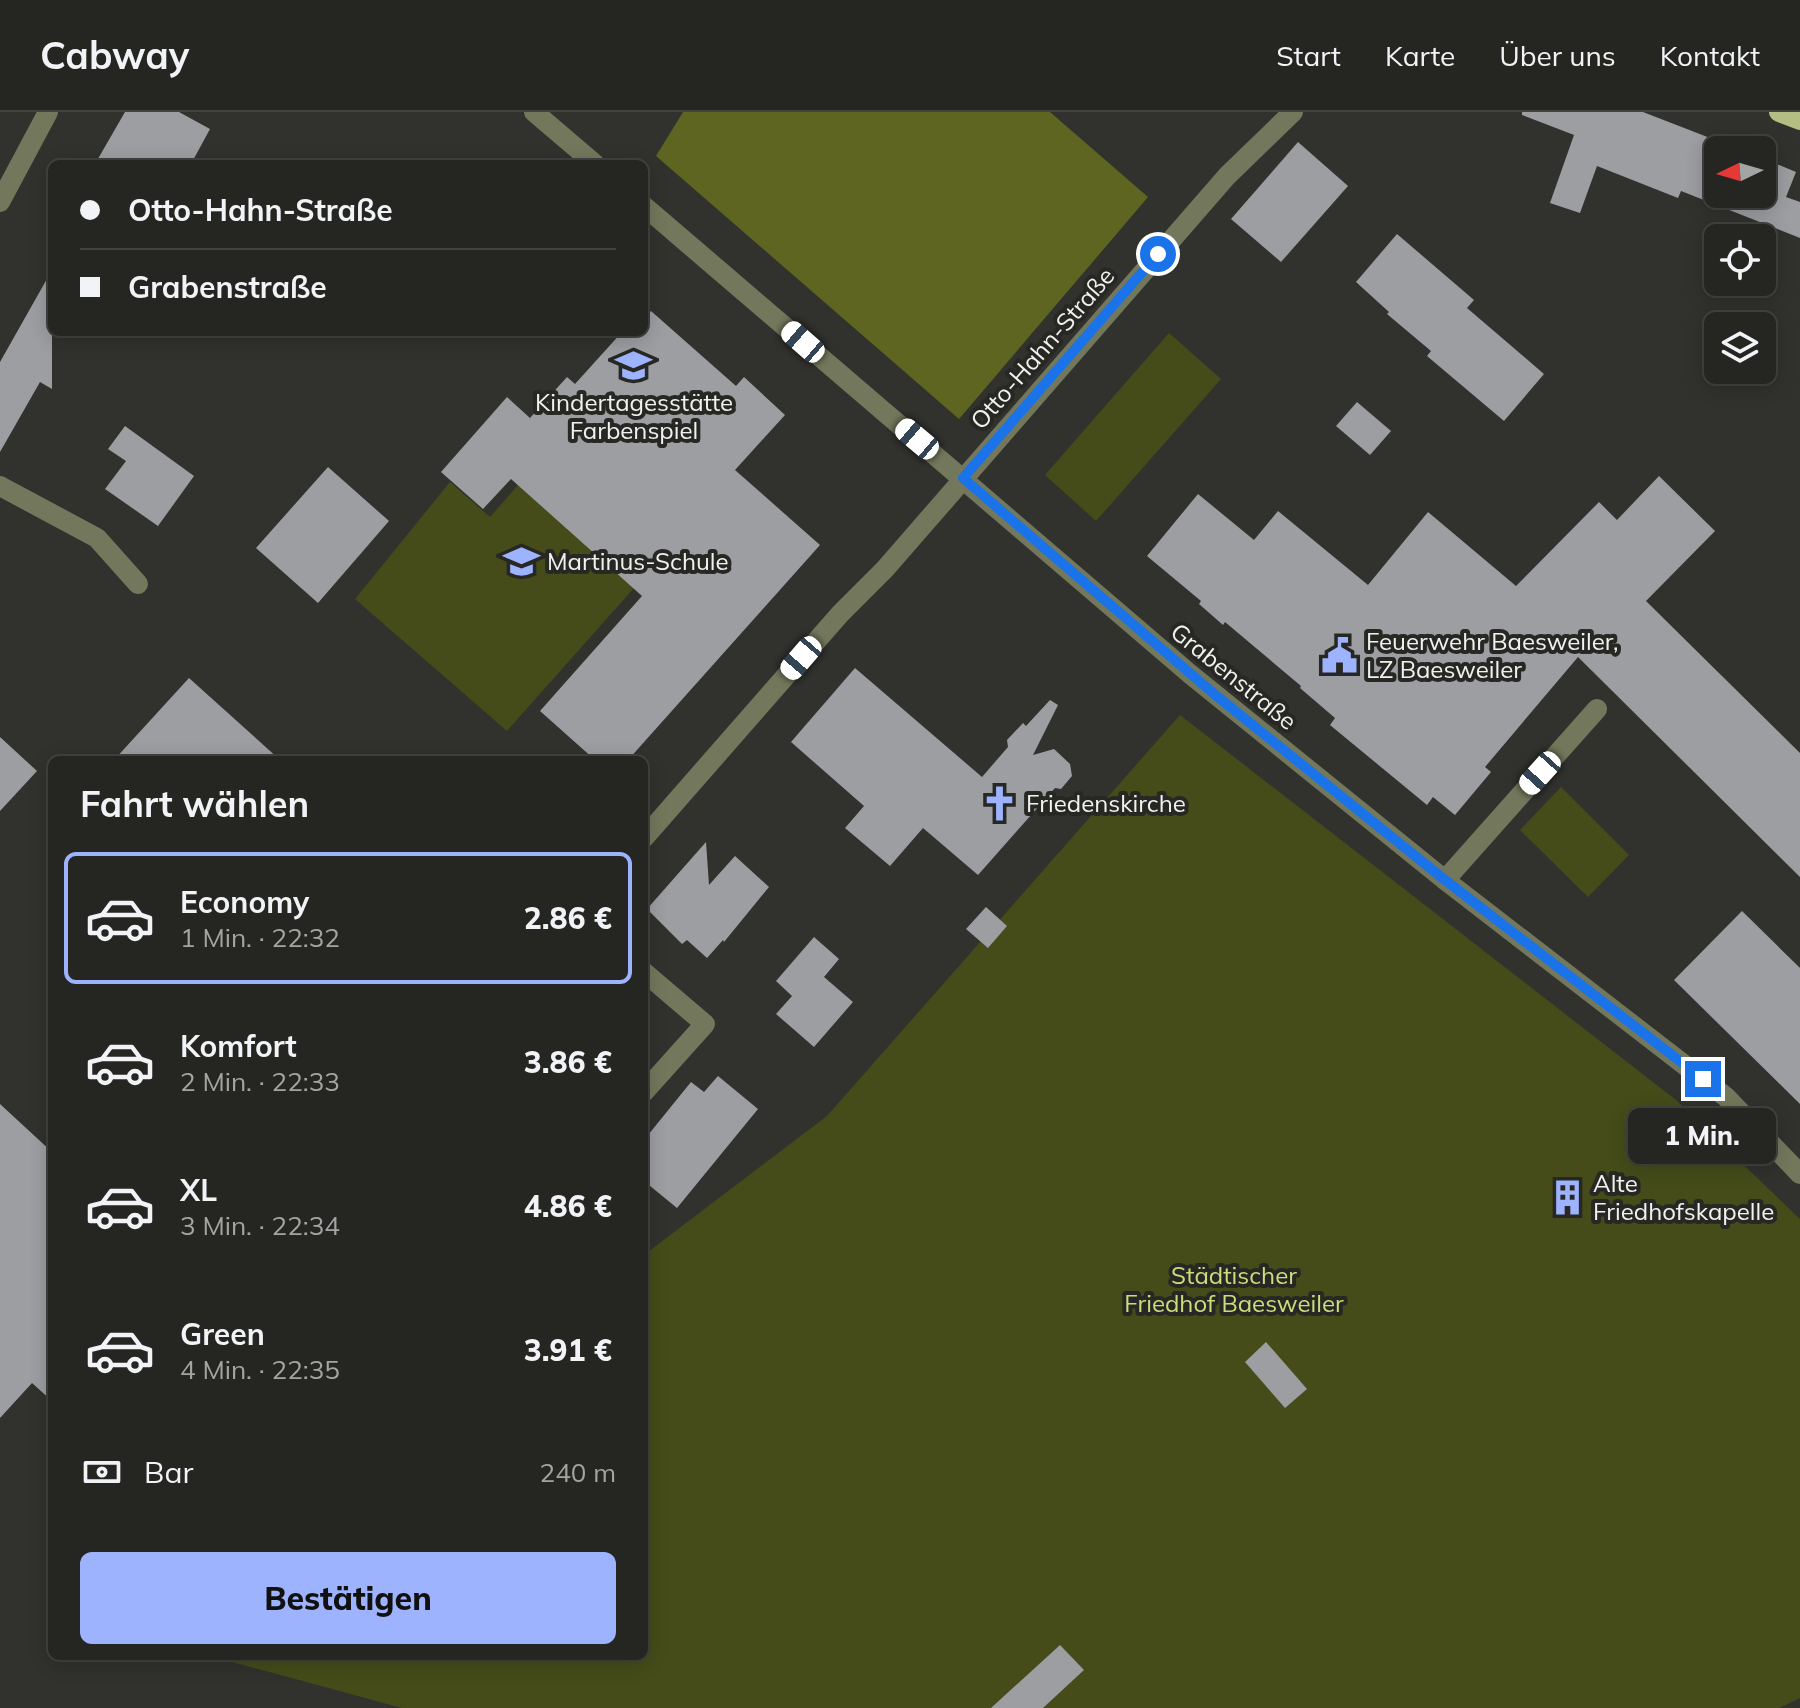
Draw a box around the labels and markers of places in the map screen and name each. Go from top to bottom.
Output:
school or university icon: Kindertagesstätte Farbenspiel [615,346,653,384]
place label: Kindertagesstätte Farbenspiel [535,387,733,445]
school or university icon: Martinus-Schule [502,542,540,580]
place label: Martinus-Schule [547,546,729,576]
place label: Feuerwehr Baesweiler, LZ Baesweiler [1366,626,1619,684]
public building icon: Feuerwehr Baesweiler, LZ Baesweiler [1321,636,1359,674]
church icon: Friedenskirche [981,784,1019,822]
place label: Friedenskirche [1026,788,1186,818]
place label: Alte Friedhofskapelle [1593,1168,1774,1226]
building icon: Alte Friedhofskapelle [1548,1178,1586,1216]

